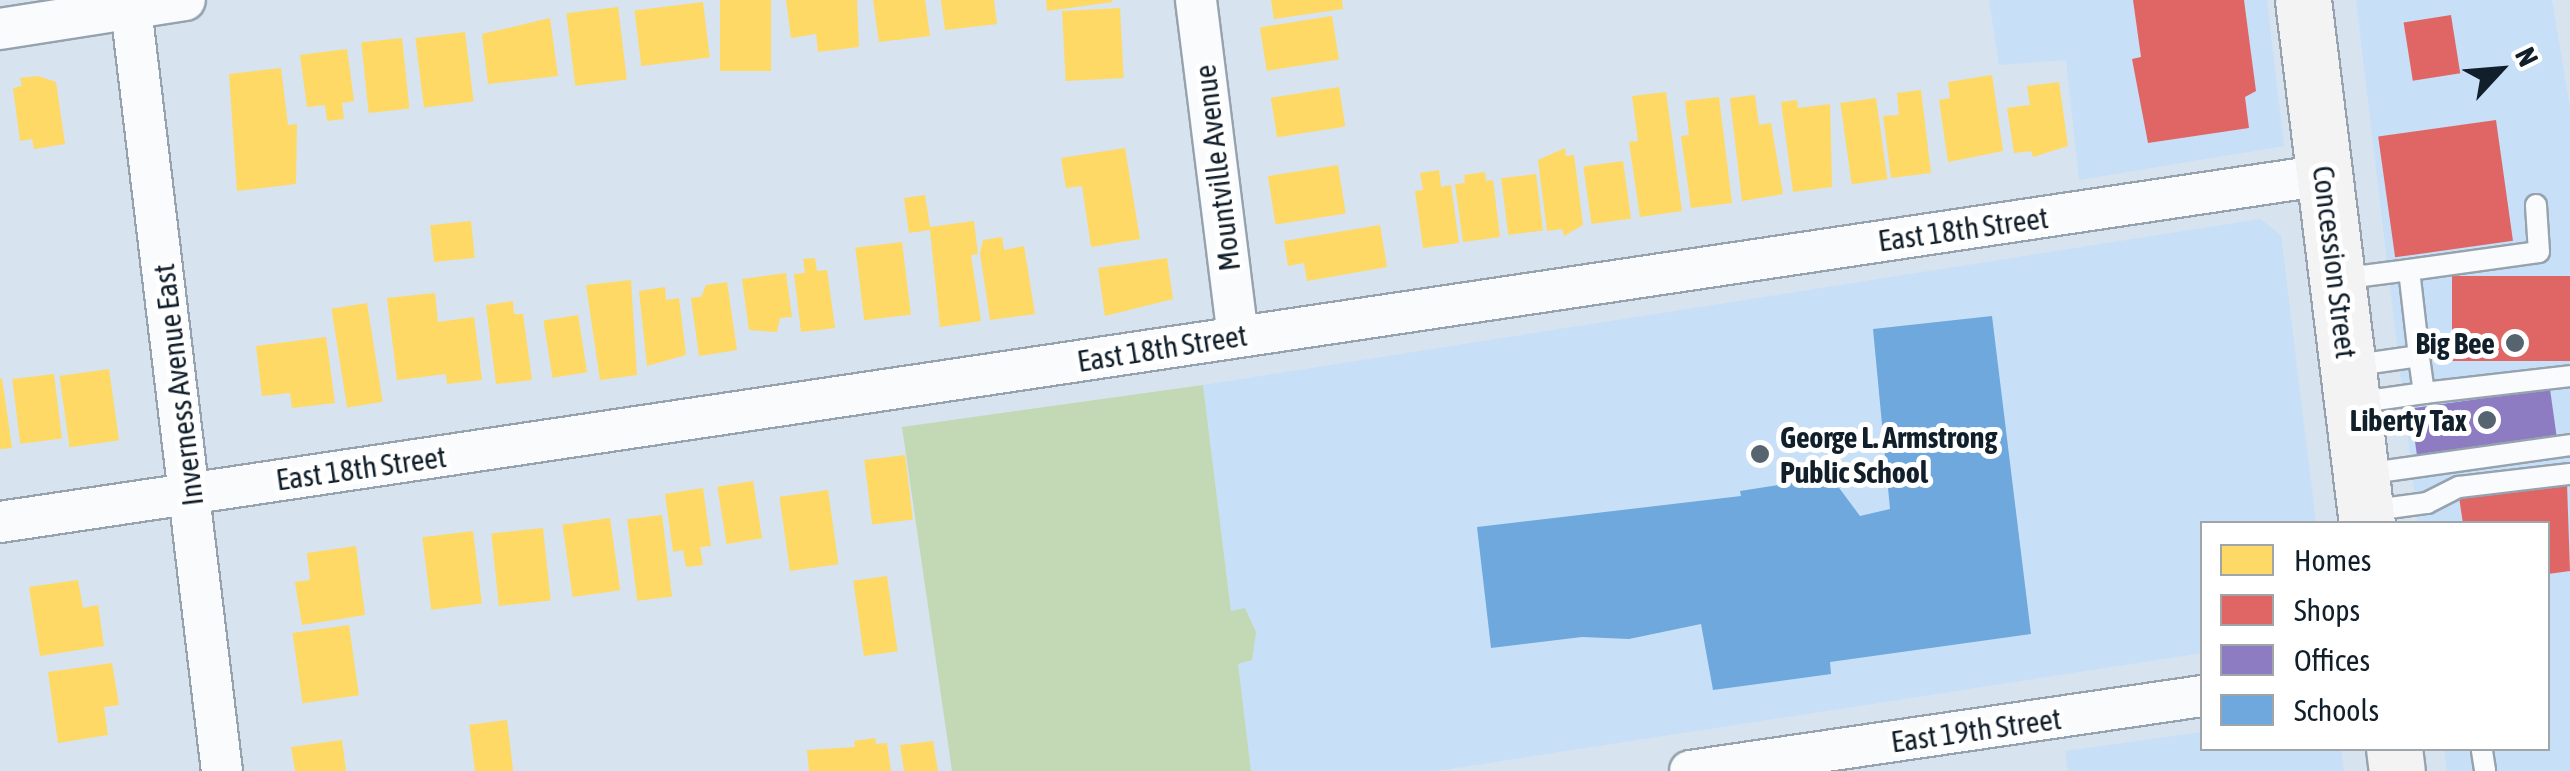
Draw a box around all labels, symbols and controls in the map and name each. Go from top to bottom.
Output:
north arrow [2450,20,2550,120]
text: N [2509,42,2545,71]
street label: Mountville Avenue [1186,63,1248,273]
street label: Concession Street [2305,164,2365,360]
street label: East 18th Street [1876,199,2050,259]
street label: Inverness Avenue East [145,262,211,508]
street label: East 18th Street [1075,317,1249,379]
place label: Big Bee [2416,325,2495,361]
marker: Big Bee [2504,332,2526,354]
place label: Liberty Tax [2350,402,2467,438]
marker: Liberty Tax [2476,409,2498,431]
place label: George L. Armstrong Public School [1780,419,1997,490]
street label: East 18th Street [274,438,448,498]
marker: George L. Armstrong Public School [1749,443,1771,465]
legend [2200,521,2550,751]
text: Homes [2294,543,2371,577]
text: Shops [2294,593,2360,627]
text: Offices [2294,643,2370,677]
text: Schools [2294,693,2379,727]
street label: East 19th Street [1889,700,2063,760]

